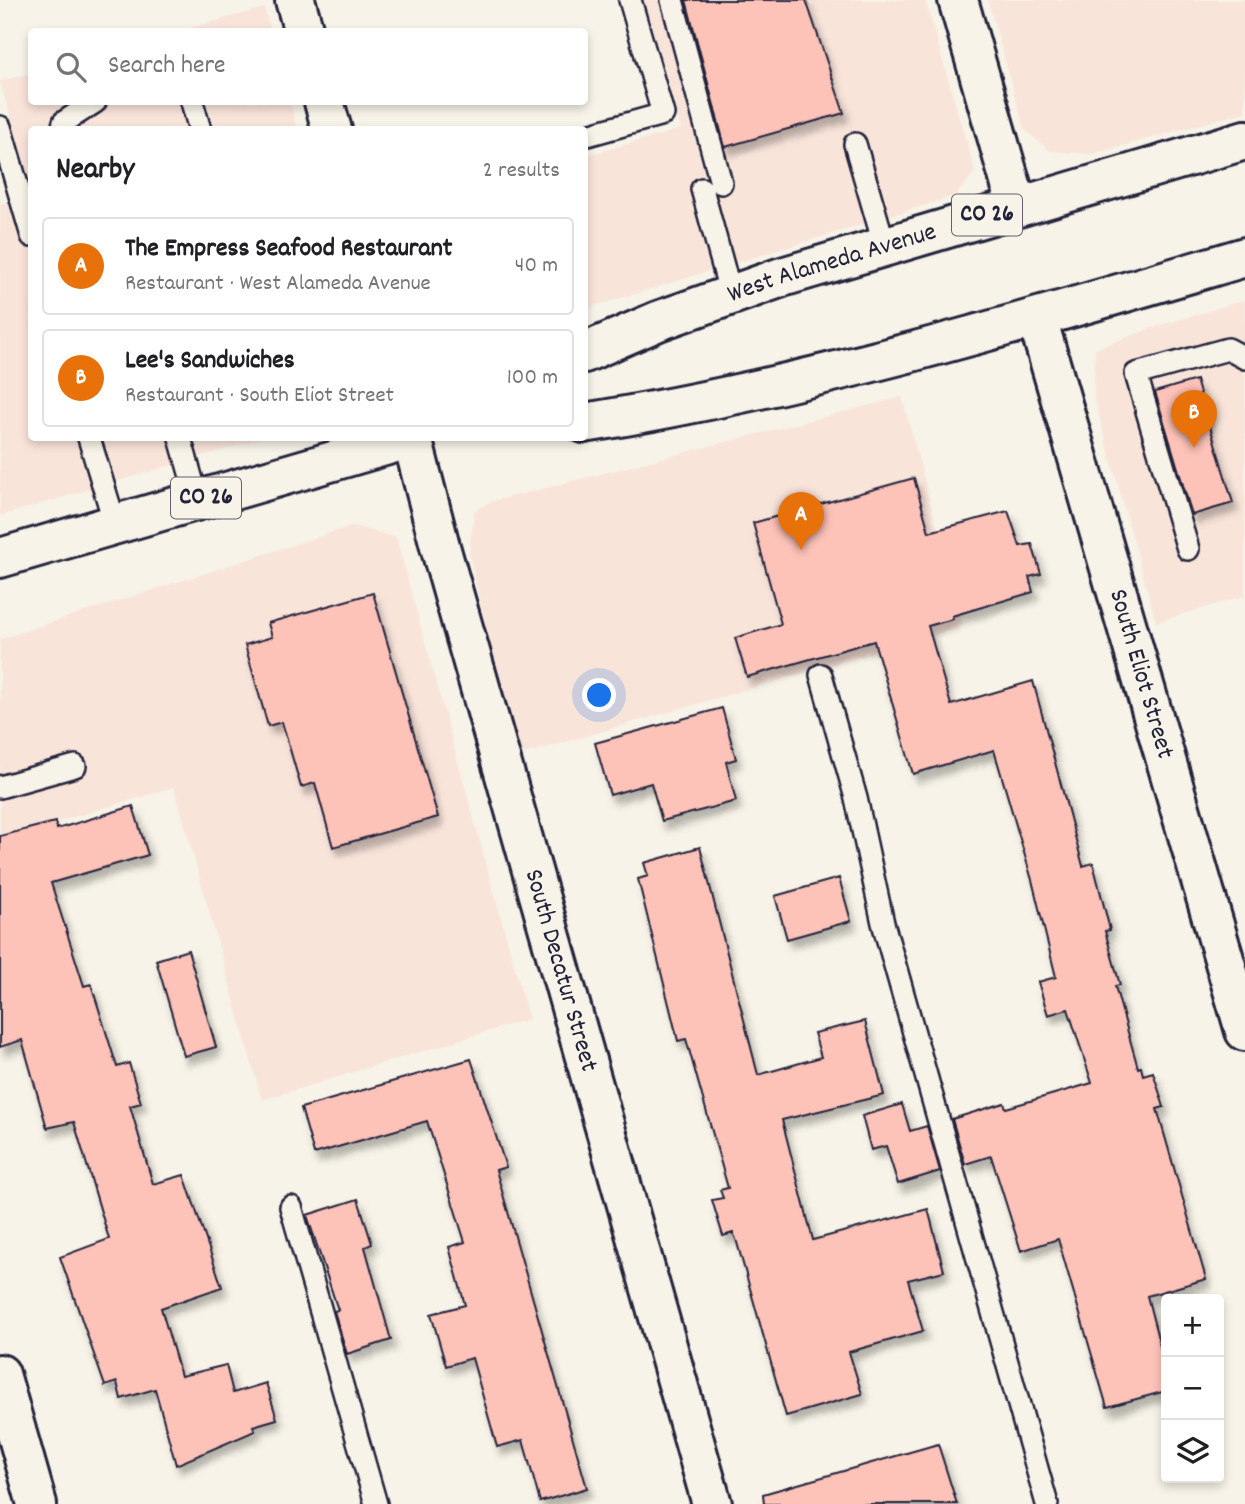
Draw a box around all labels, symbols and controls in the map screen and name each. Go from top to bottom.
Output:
search box [28,28,588,105]
icon: search [52,48,90,86]
text: Search here [108,48,226,85]
text: Nearby [56,150,134,193]
text: 2 results [483,155,560,188]
road number: CO 26 [952,195,1022,236]
street label: West Alameda Avenue [723,214,941,313]
text: The Empress Seafood Restaurant [125,231,452,268]
text: A [75,250,87,283]
text: 40 m [515,250,558,283]
text: Restaurant · West Alameda Avenue [125,268,431,301]
text: Lee's Sandwiches [125,343,295,380]
text: B [76,362,86,395]
text: 100 m [507,362,558,395]
text: Restaurant · South Eliot Street [125,380,394,413]
pin: B [1171,390,1217,448]
road number: CO 26 [171,477,241,518]
pin: A [778,492,824,550]
street label: South Eliot Street [1099,585,1183,764]
your location [582,678,616,712]
street label: South Decatur Street [514,865,607,1077]
map controls [1161,1294,1224,1483]
button: + [1161,1294,1224,1357]
button: − [1161,1357,1224,1420]
button: layers [1161,1420,1224,1483]

